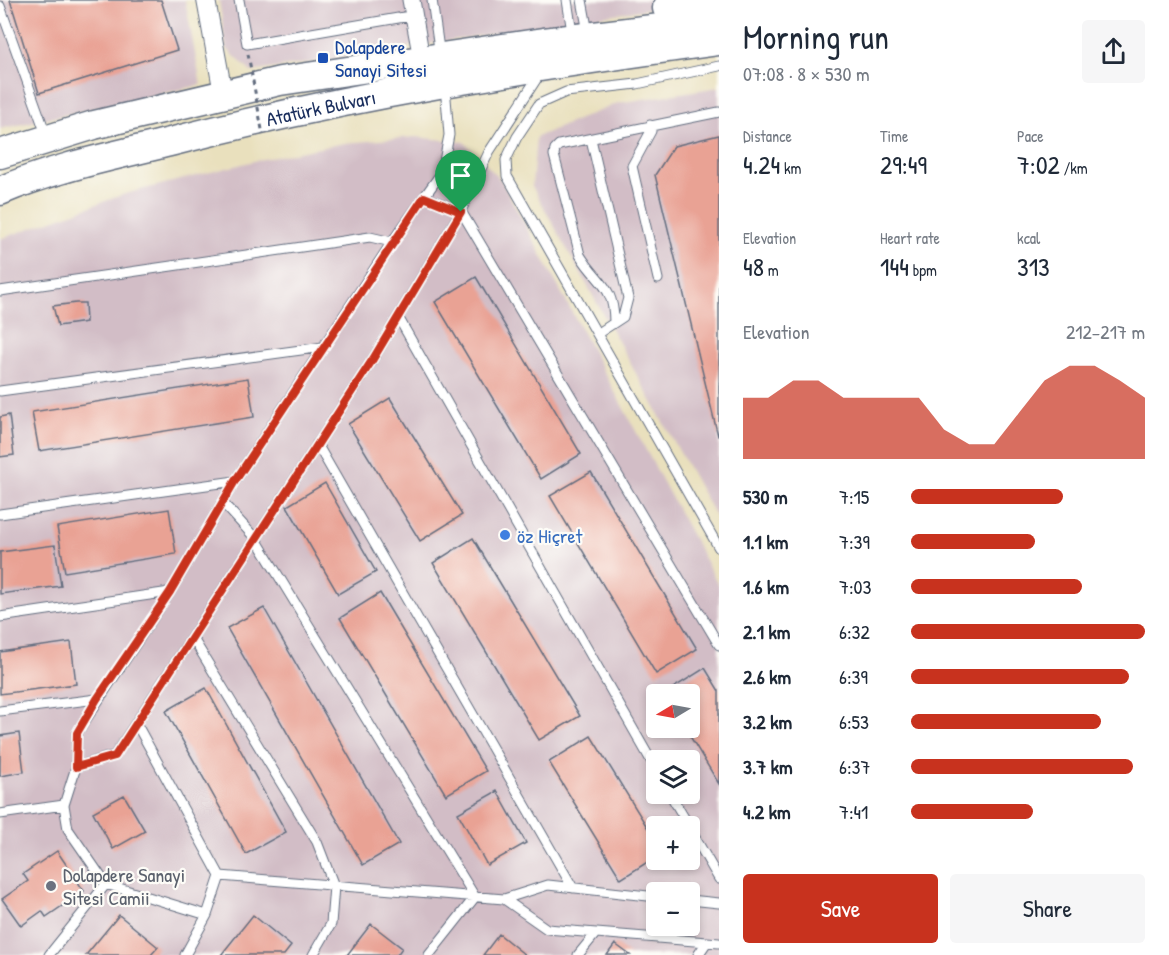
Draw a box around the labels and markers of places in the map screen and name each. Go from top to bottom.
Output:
place label: Dolapdere Sanayi Sitesi [335,33,427,83]
marker: Dolapdere Sanayi Sitesi [316,51,330,65]
pin [435,150,486,212]
place label: öz Hiçret [517,522,583,549]
marker: öz Hiçret [498,528,512,542]
place label: Dolapdere Sanayi Sitesi Camii [63,861,185,911]
marker: Dolapdere Sanayi Sitesi Camii [44,879,58,893]

